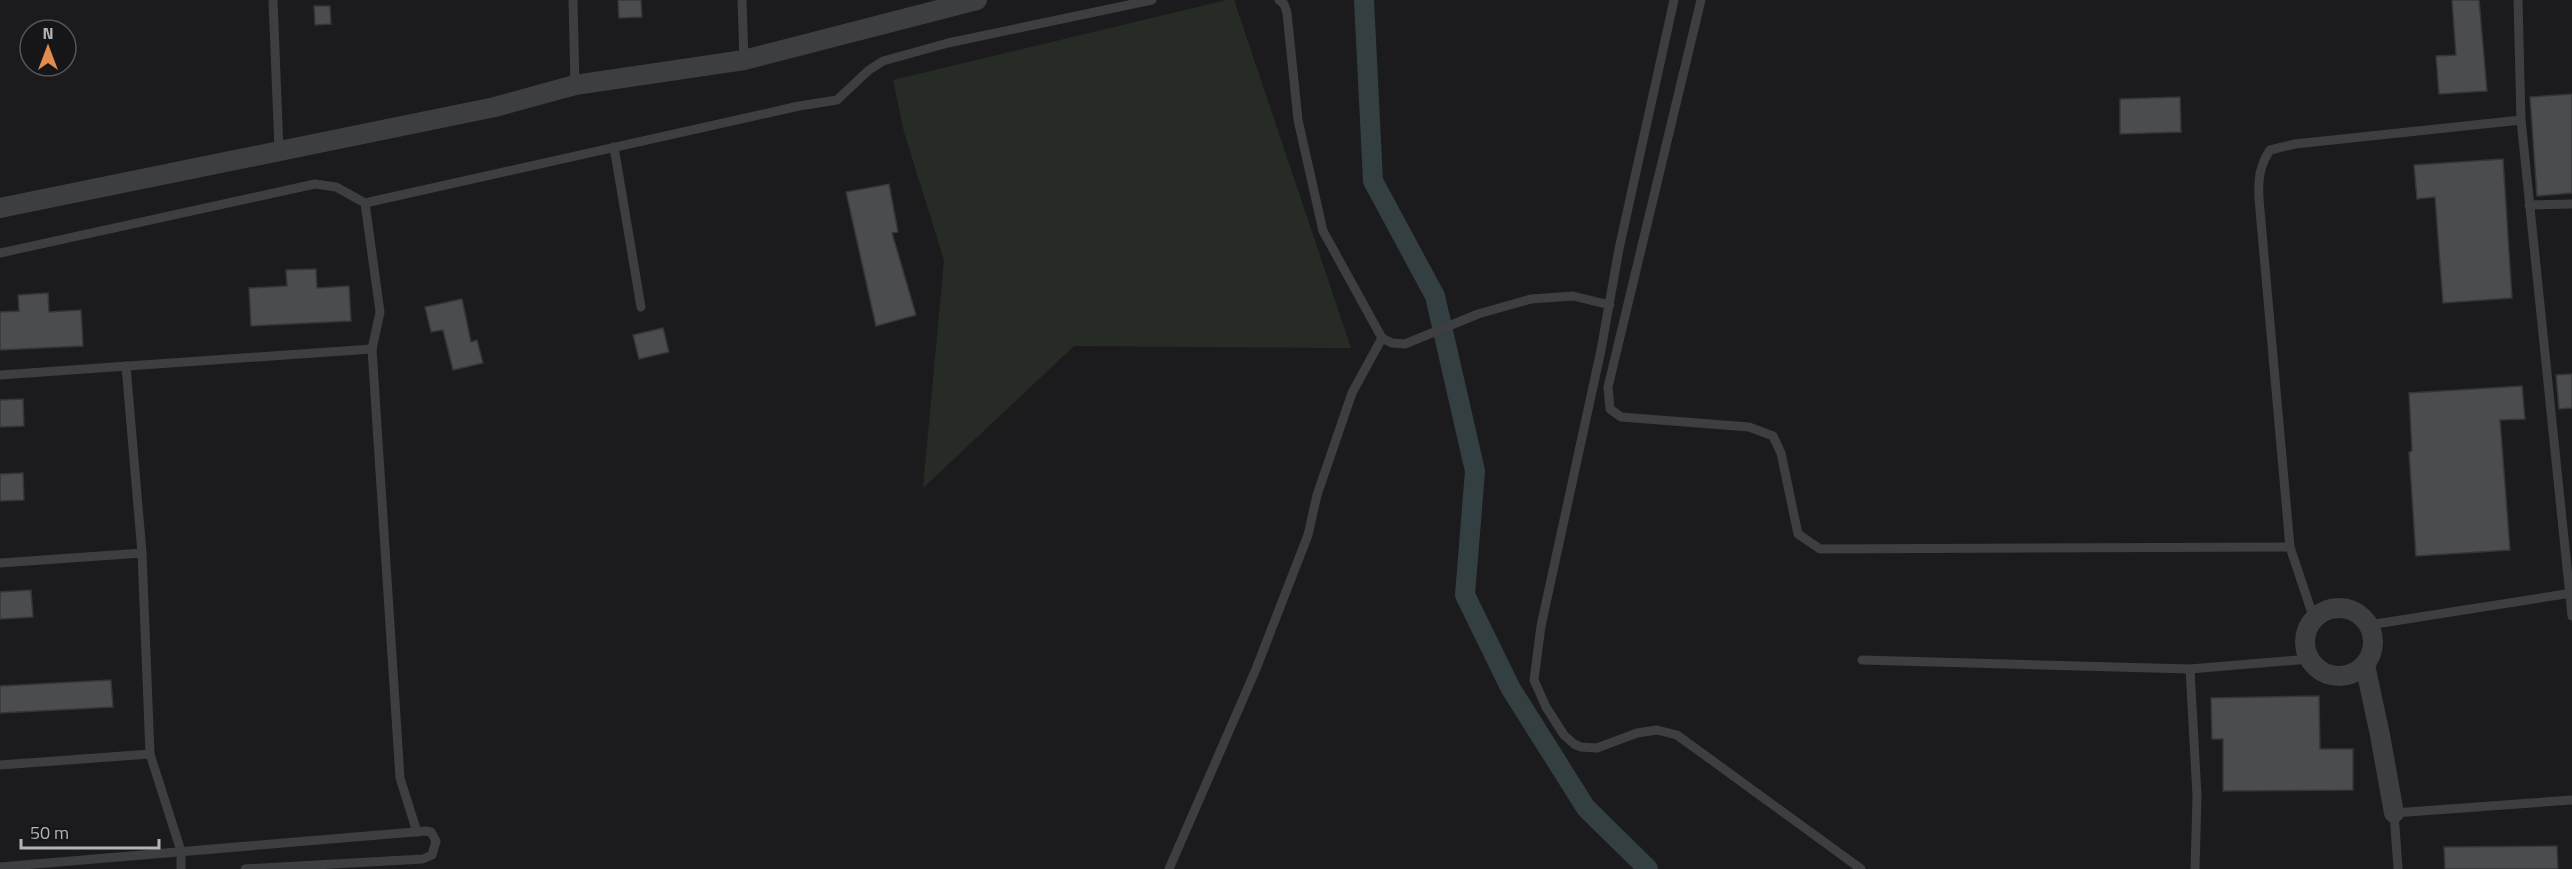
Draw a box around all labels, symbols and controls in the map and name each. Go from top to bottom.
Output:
north arrow [18,18,78,78]
text: N [42,21,54,45]
scale bar [21,812,159,850]
text: 50 m [30,819,69,846]

